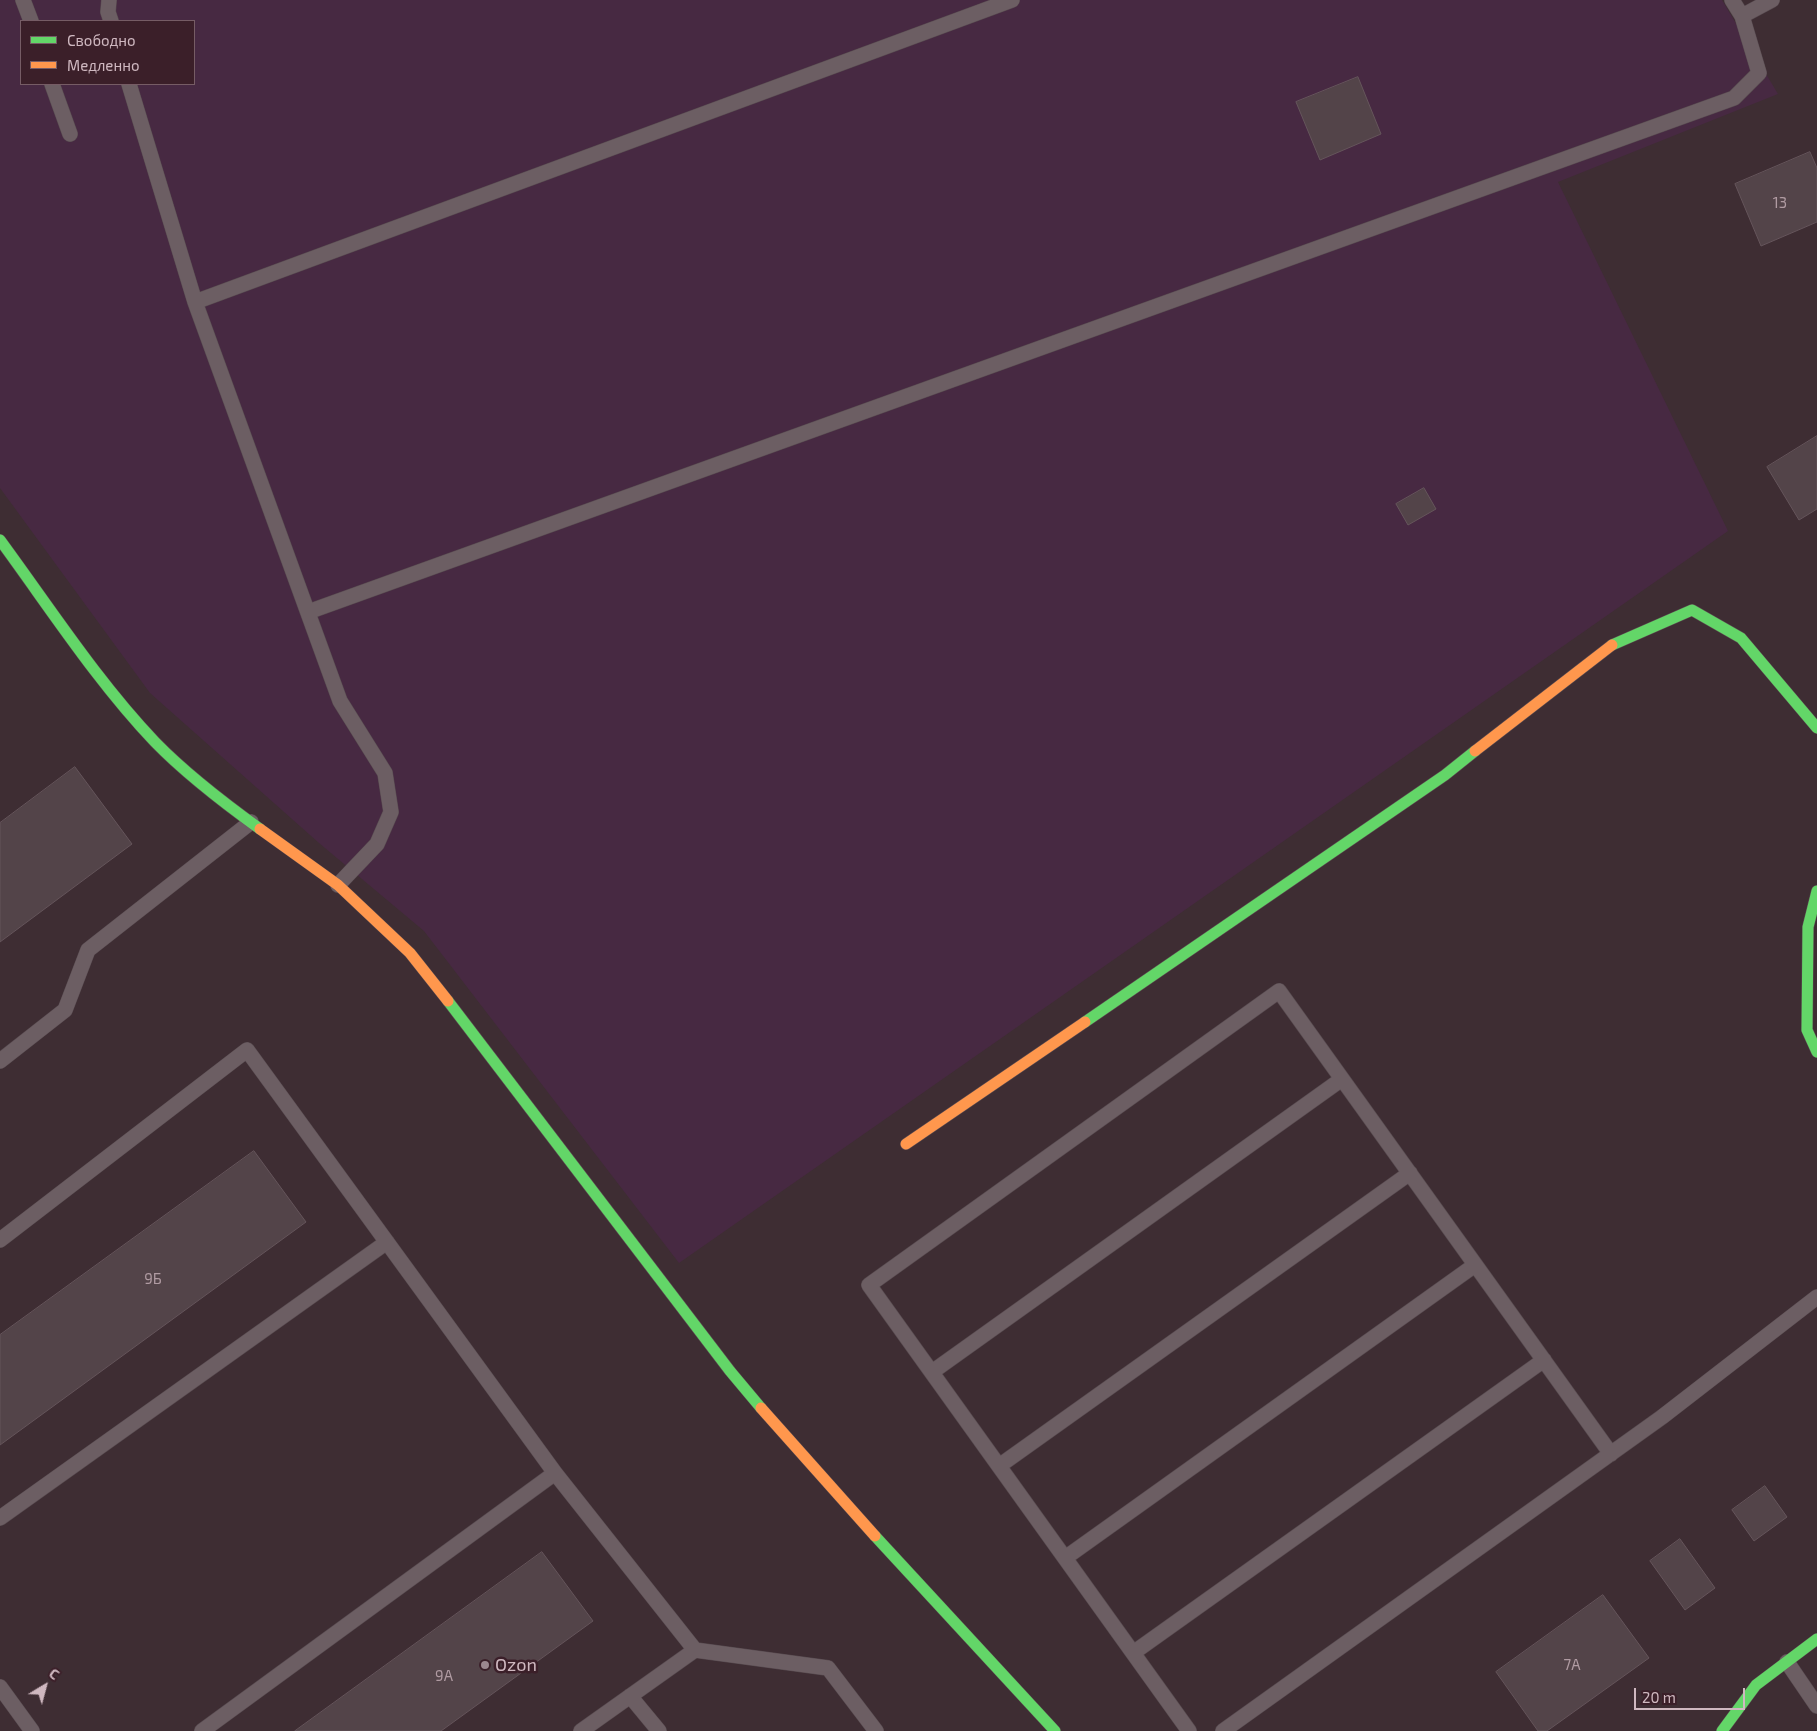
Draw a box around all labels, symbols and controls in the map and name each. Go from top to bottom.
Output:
legend [20,20,195,85]
text: Свободно [67,31,136,49]
text: Медленно [67,56,140,74]
house number: 13 [1773,194,1787,212]
house number: 9Б [144,1270,162,1288]
place label: Ozon [495,1654,537,1676]
house number: 7А [1563,1656,1581,1674]
marker: Ozon [479,1659,491,1671]
north arrow [20,1661,70,1711]
text: С [46,1664,63,1683]
house number: 9А [435,1667,453,1685]
scale bar [1637,1678,1748,1710]
text: 20 m [1642,1688,1676,1706]

